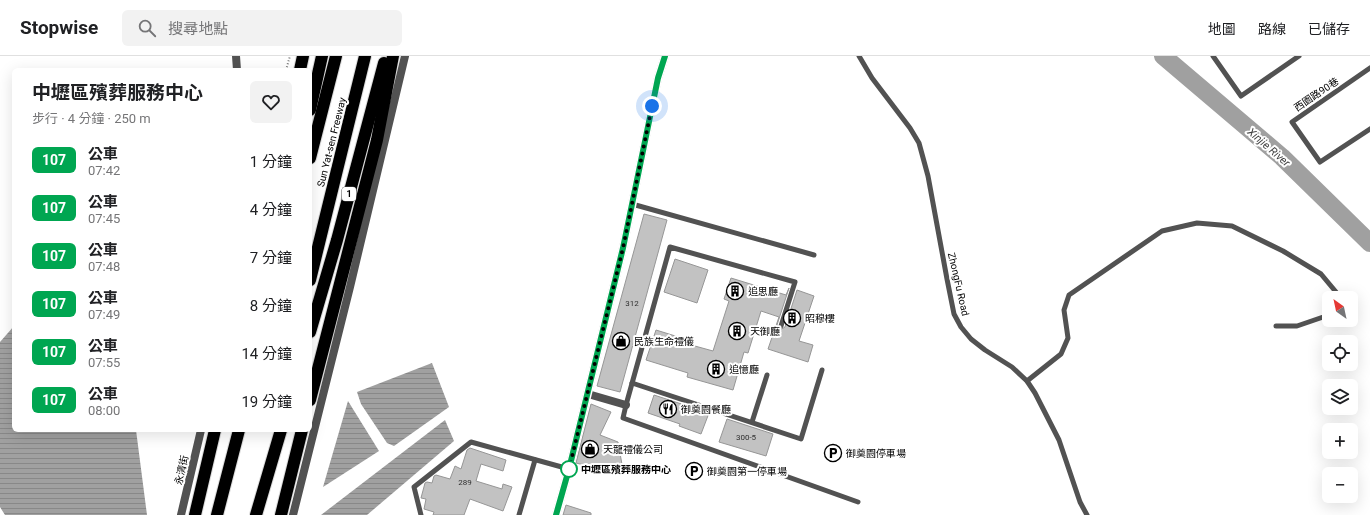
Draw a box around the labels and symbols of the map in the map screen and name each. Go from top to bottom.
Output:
street label: 西園路90巷 [1292,76,1341,113]
street label: Sun Yat-sen Freeway [315,96,348,188]
your location [642,96,662,116]
water label: Xinjie River [1244,125,1293,170]
road number: 1 [342,187,356,201]
street label: ZhongFu Road [946,251,971,317]
building icon: 追思廳 [725,281,745,301]
place label: 追思廳 [748,286,778,297]
north arrow [1322,291,1358,327]
house number: 312 [625,299,639,308]
building icon: 昭穆樓 [782,308,802,328]
place label: 昭穆樓 [805,313,835,324]
building icon: 天御廳 [727,321,747,341]
place label: 天御廳 [750,326,780,337]
shop icon: 民族生命禮儀 [611,331,631,351]
place label: 民族生命禮儀 [634,336,694,347]
building icon: 追憶廳 [706,359,726,379]
place label: 追憶廳 [729,364,759,375]
restaurant icon: 御奠園餐廳 [658,399,678,419]
place label: 御奠園餐廳 [681,404,731,415]
house number: 300-5 [736,433,757,442]
shop icon: 天龍禮儀公司 [580,439,600,459]
parking icon: 御奠園停車場 [823,443,843,463]
place label: 天龍禮儀公司 [603,444,663,455]
place label: 御奠園停車場 [846,448,906,459]
street label: 永清街 [173,454,190,486]
marker: 中壢區殯葬服務中心 [560,460,578,478]
parking icon: 御奠園第一停車場 [684,461,704,481]
place label: 中壢區殯葬服務中心 [581,464,671,475]
place label: 御奠園第一停車場 [707,466,787,477]
house number: 289 [458,478,472,487]

